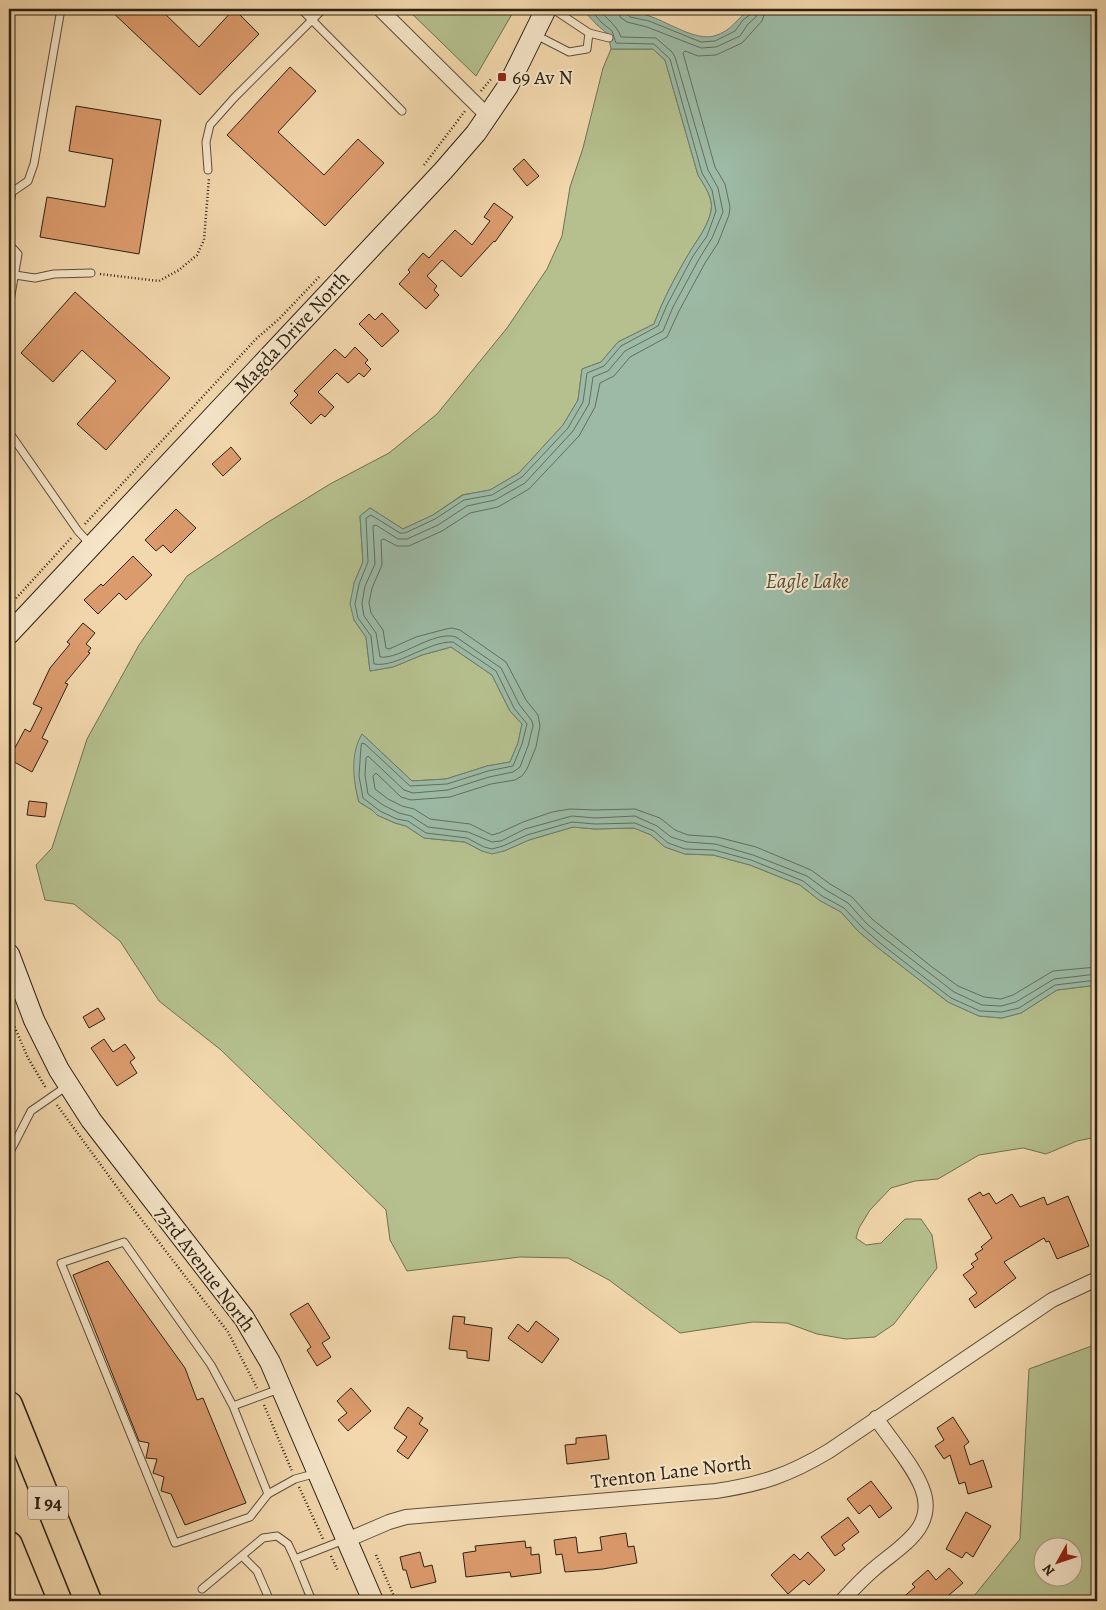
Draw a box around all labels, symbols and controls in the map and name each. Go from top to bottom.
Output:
place label: 69 Av N [512,64,573,91]
marker: 69 Av N [496,71,508,83]
street label: Magda Drive North [228,265,356,399]
water label: Eagle Lake [765,567,849,595]
street label: 73rd Avenue North [149,1200,261,1338]
street label: Trenton Lane North [589,1449,753,1495]
road number: I 94 [28,1486,68,1520]
north arrow [1034,1538,1084,1588]
text: N [1038,1560,1059,1580]

